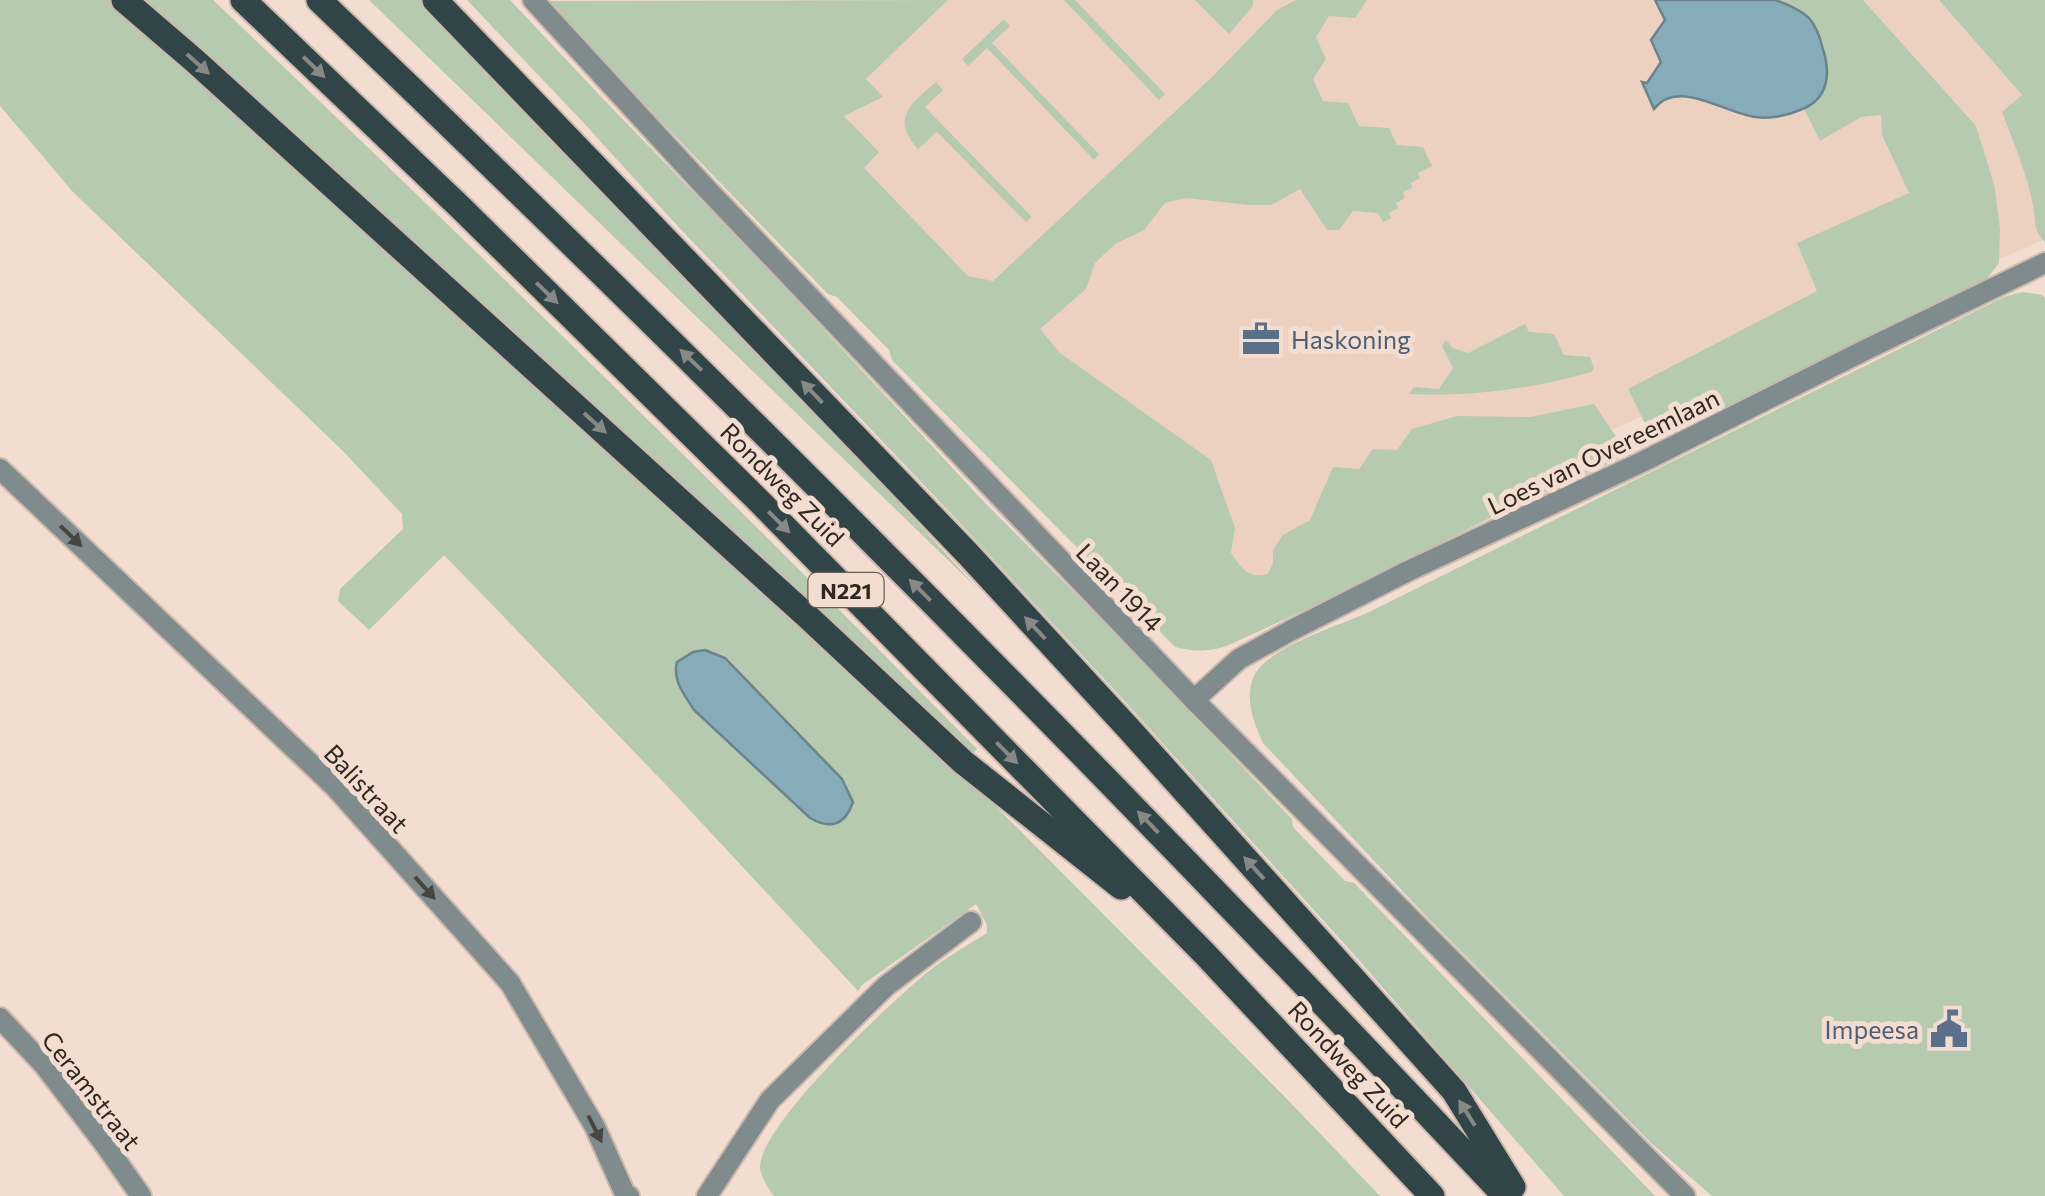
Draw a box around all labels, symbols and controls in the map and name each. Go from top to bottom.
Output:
one-way arrow [185,52,210,74]
one-way arrow [302,56,326,79]
one-way arrow [535,281,559,305]
office icon: Haskoning [1240,318,1282,360]
place label: Haskoning [1291,324,1411,354]
one-way arrow [679,349,703,372]
one-way arrow [800,380,823,404]
street label: Loes van Overeemlaan [1482,382,1724,520]
one-way arrow [582,411,607,433]
street label: Rondweg Zuid [715,416,851,552]
one-way arrow [767,509,790,533]
one-way arrow [58,524,82,547]
street label: Laan 1914 [1071,537,1169,637]
road number: N221 [808,573,884,607]
one-way arrow [909,578,933,602]
one-way arrow [1024,616,1047,640]
street label: Balistraat [319,738,415,838]
one-way arrow [995,741,1019,765]
one-way arrow [1137,810,1160,834]
one-way arrow [1243,856,1266,880]
one-way arrow [414,875,436,900]
street label: Rondweg Zuid [1283,994,1415,1134]
public building icon: Impeesa [1928,1008,1970,1050]
place label: Impeesa [1825,1014,1919,1044]
street label: Ceramstraat [36,1025,148,1155]
one-way arrow [1459,1099,1476,1127]
one-way arrow [587,1115,604,1144]

